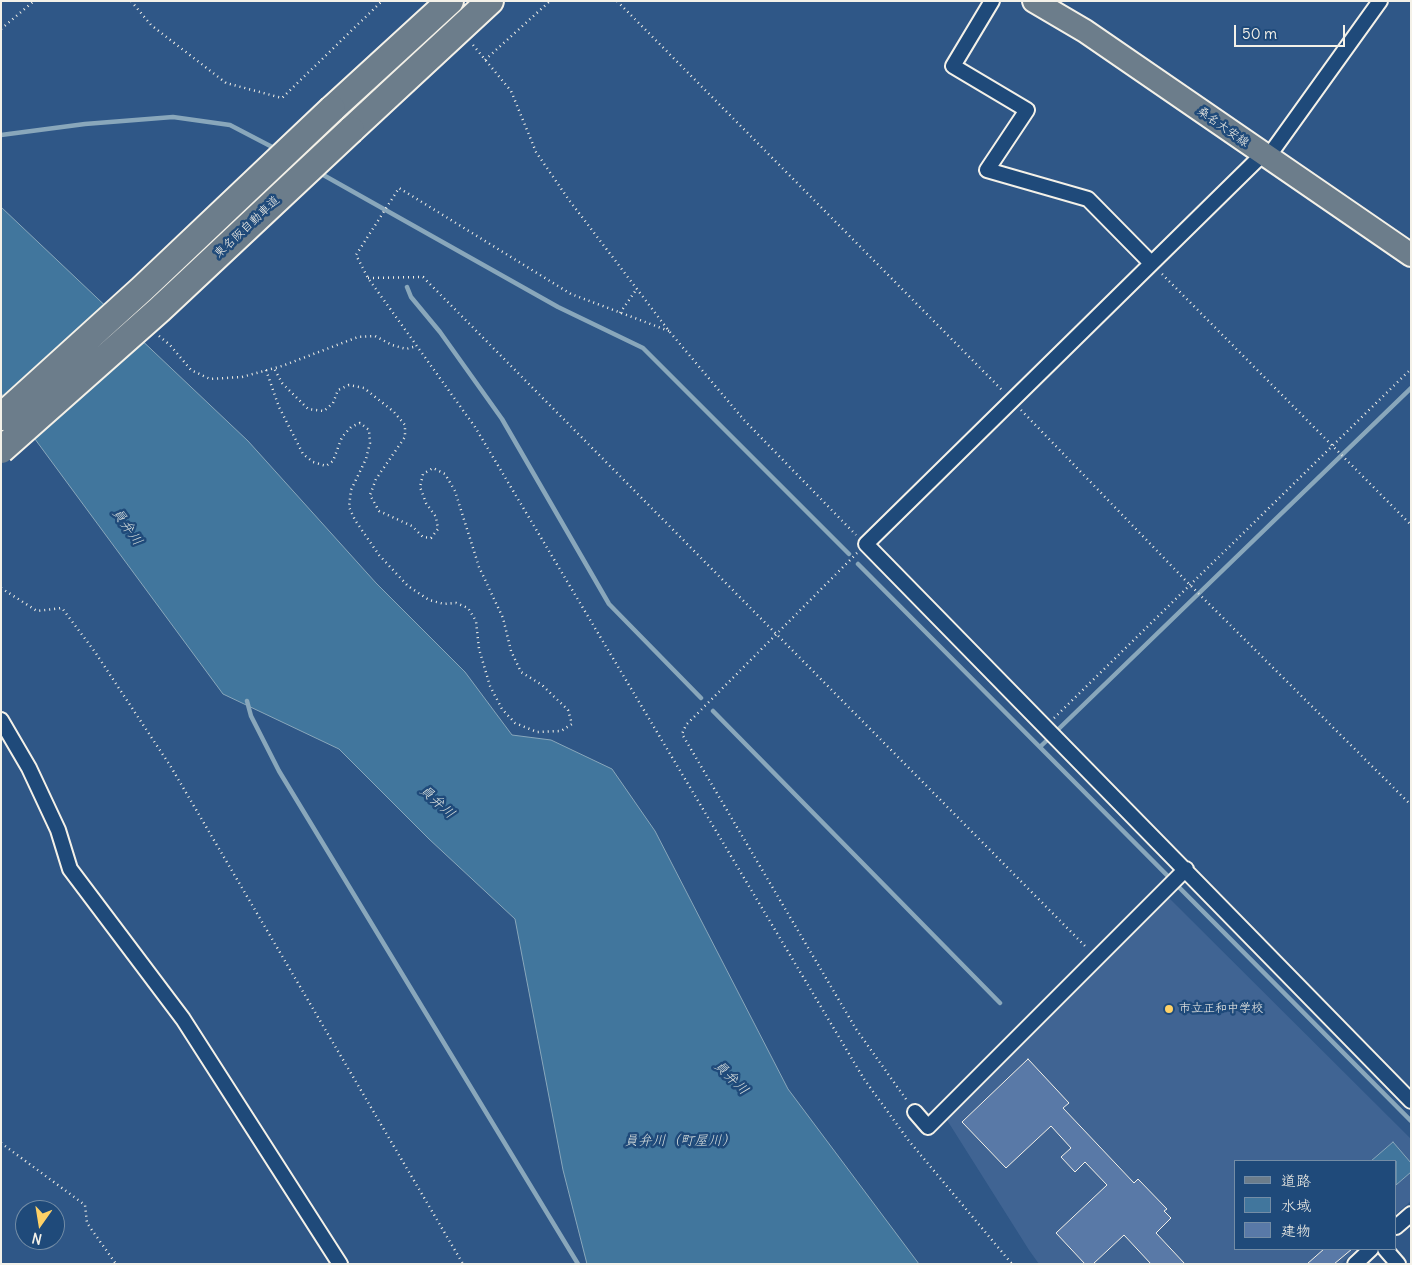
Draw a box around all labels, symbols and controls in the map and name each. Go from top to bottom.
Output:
scale bar [1237,15,1348,47]
text: 50 m [1242,24,1277,43]
street label: 桑名大安線 [1194,104,1252,150]
street label: 東名阪自動車道 [211,193,283,261]
water label: 員弁川 [108,505,146,549]
water label: 員弁川 [416,782,458,822]
place label: 市立正和中学校 [1179,1002,1263,1016]
marker: 市立正和中学校 [1163,1003,1175,1015]
water label: 員弁川 [710,1057,752,1099]
water label: 員弁川（町屋川） [624,1133,736,1149]
legend [1234,1160,1397,1250]
text: 道路 [1281,1171,1311,1190]
text: 水域 [1281,1196,1311,1215]
north arrow [15,1200,65,1250]
text: 建物 [1281,1221,1311,1240]
text: N [30,1229,44,1249]

